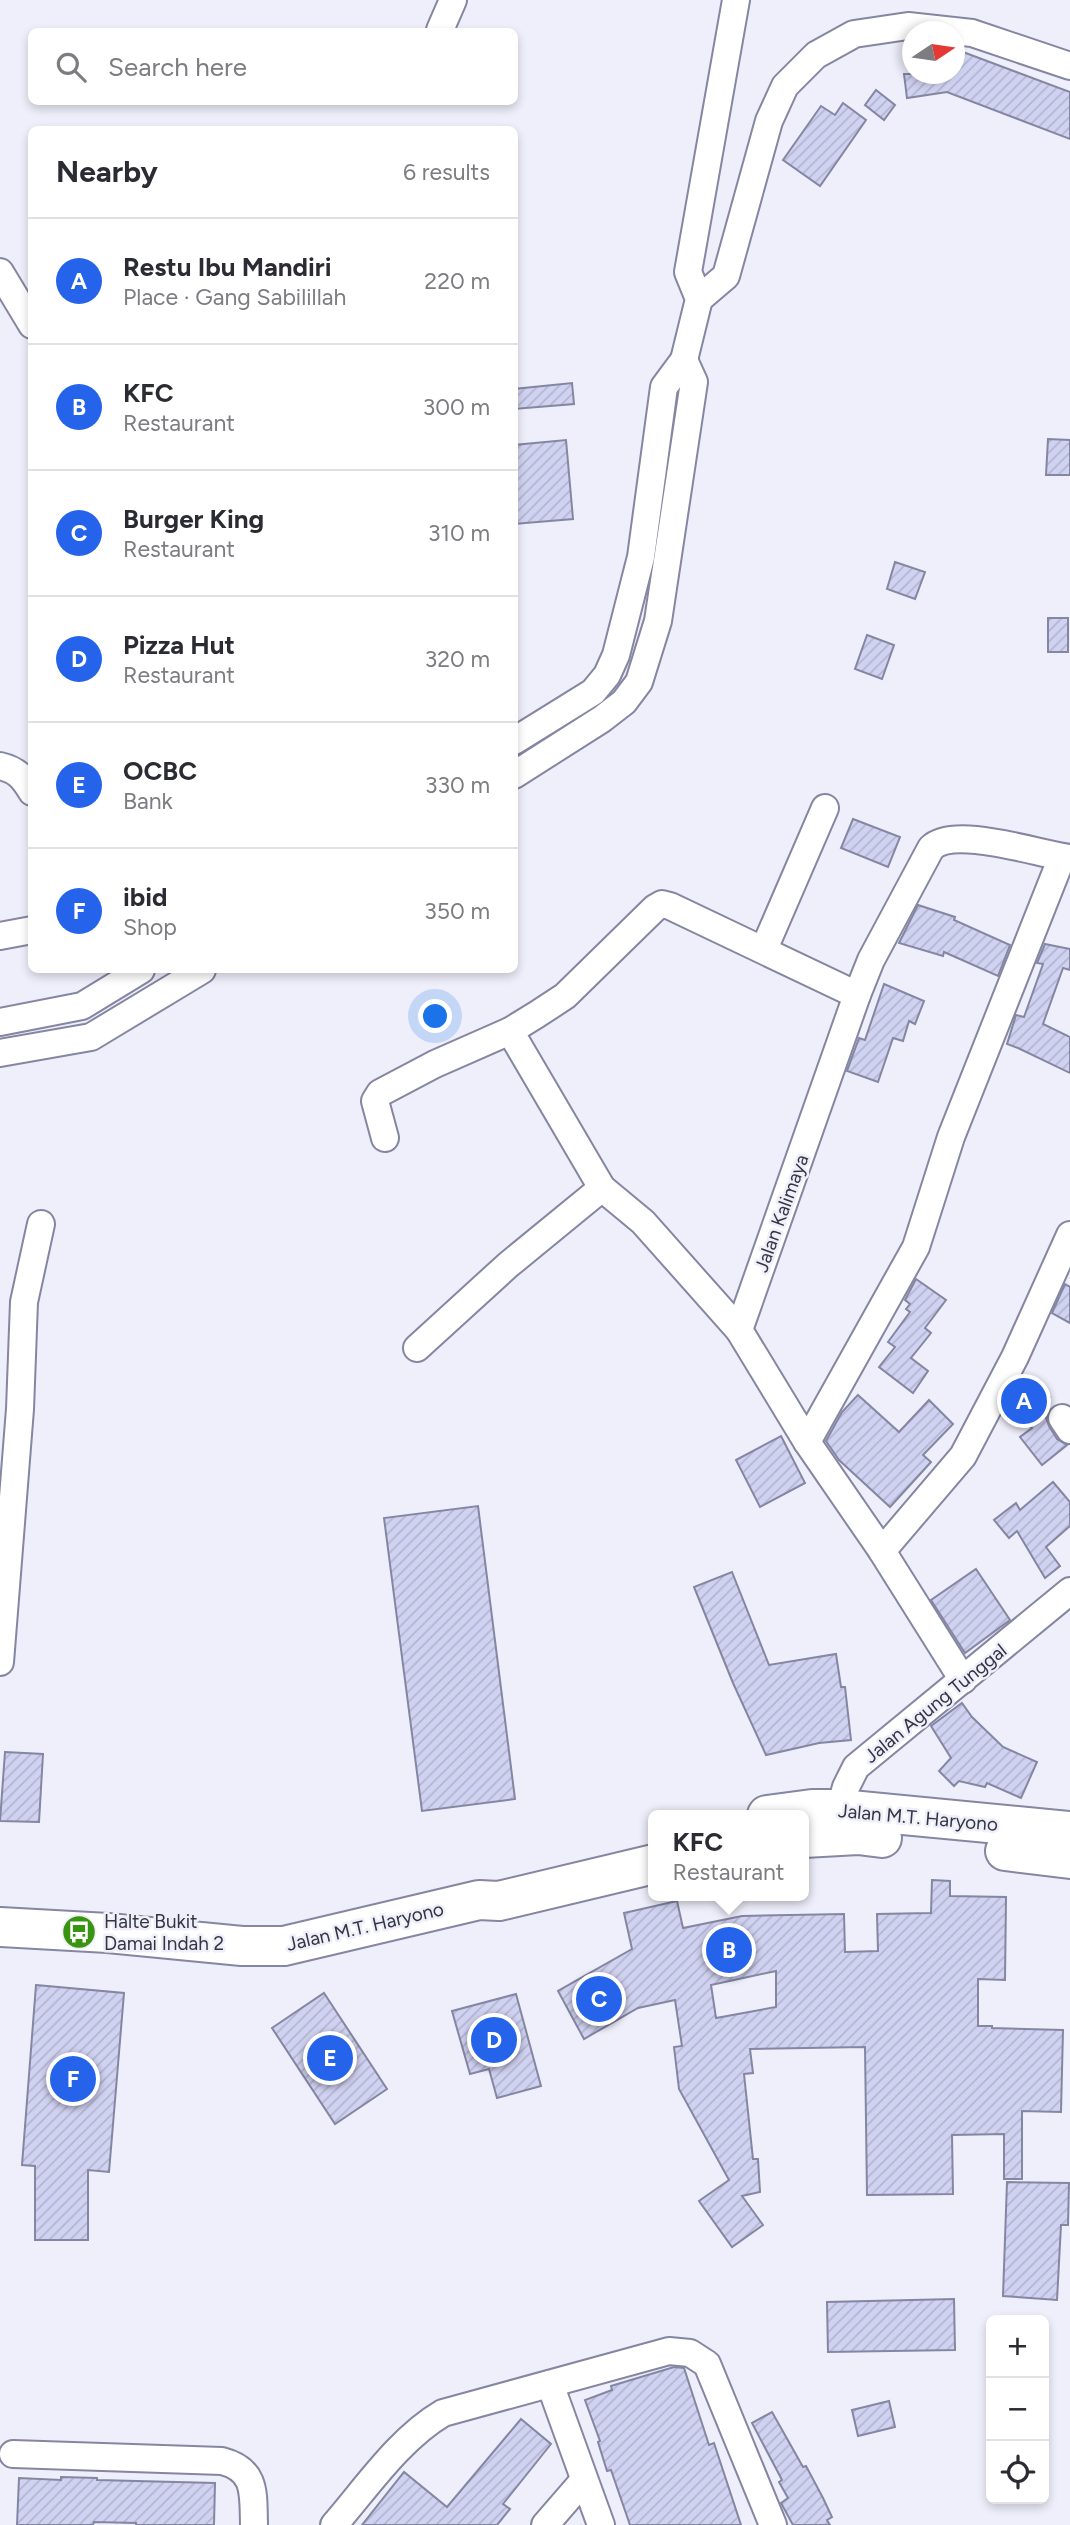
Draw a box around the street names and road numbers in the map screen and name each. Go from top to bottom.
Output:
street label: Jalan Kalimaya [750,1151,813,1275]
street label: Jalan Agung Tunggal [859,1639,1011,1768]
street label: Jalan M.T. Haryono [837,1799,999,1836]
street label: Jalan M.T. Haryono [284,1897,446,1956]

